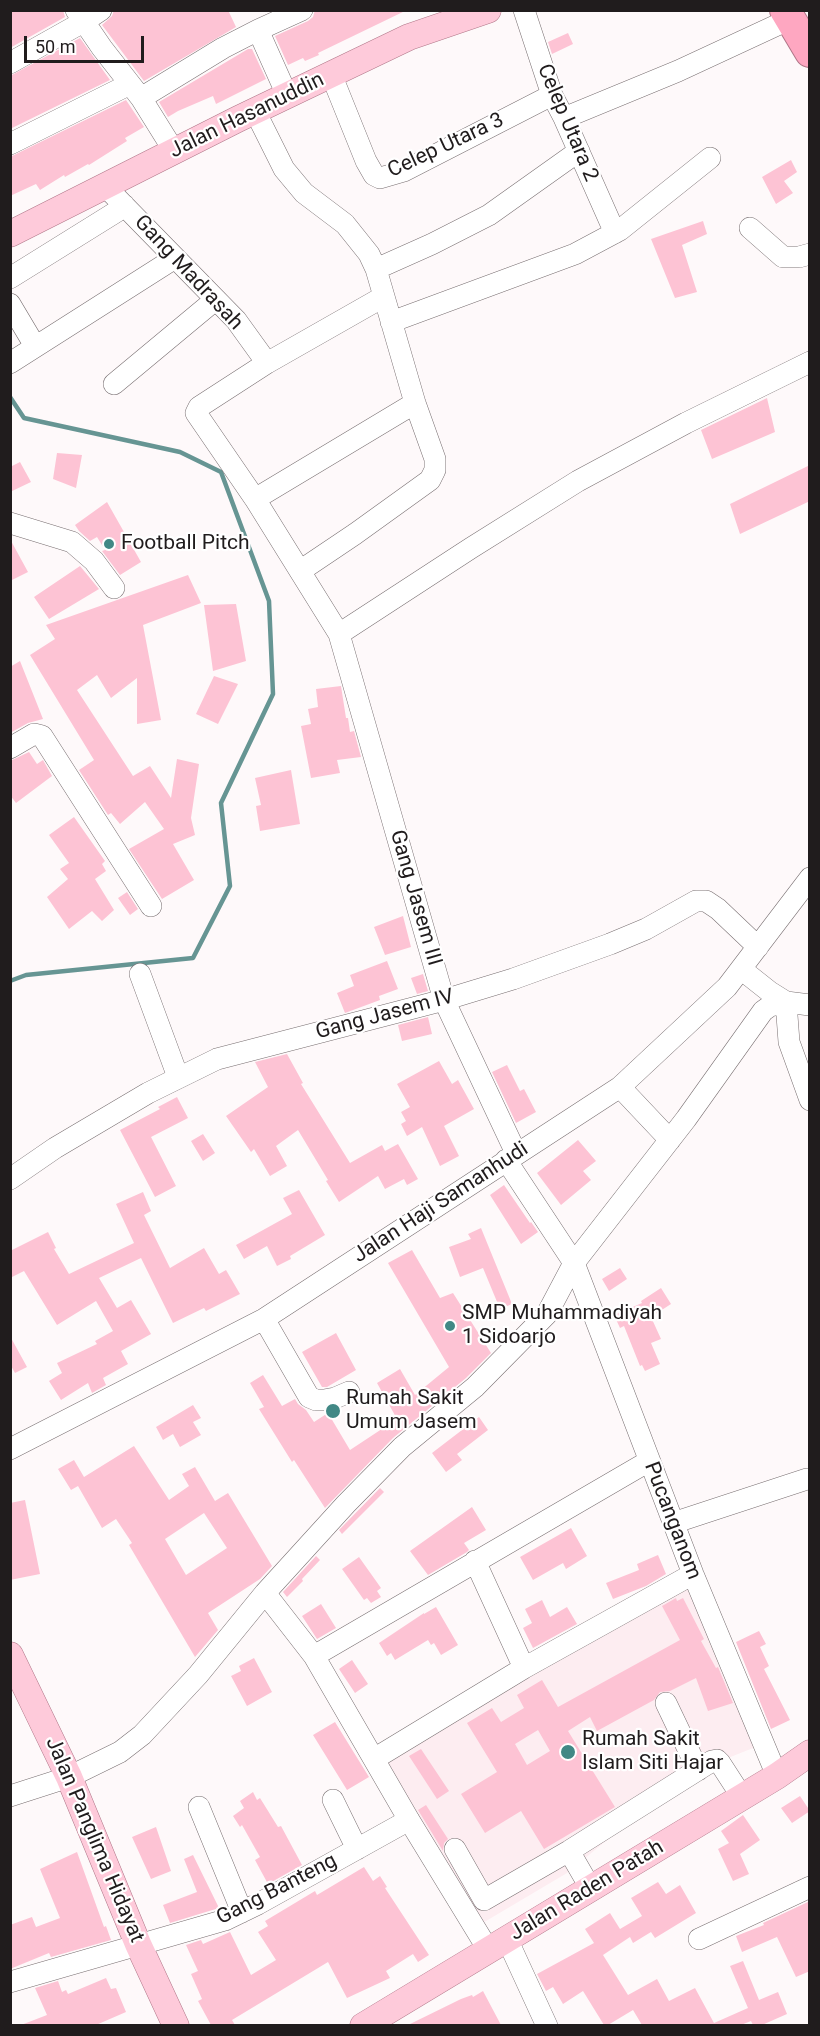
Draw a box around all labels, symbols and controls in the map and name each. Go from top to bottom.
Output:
scale bar [27,24,147,62]
text: 50 m [35,36,75,57]
street label: Celep Utara 2 [531,61,603,185]
street label: Jalan Hasanuddin [166,68,328,164]
street label: Celep Utara 3 [384,108,508,184]
street label: Gang Madrasah [128,210,248,336]
place label: Football Pitch [121,531,250,557]
marker: Football Pitch [102,537,116,551]
street label: Gang Jasem III [384,827,446,969]
street label: Gang Jasem IV [313,984,457,1046]
street label: Jalan Haji Samanhudi [349,1137,533,1269]
place label: SMP Muhammadiyah 1 Sidoarjo [462,1301,662,1351]
marker: SMP Muhammadiyah 1 Sidoarjo [443,1319,457,1333]
place label: Rumah Sakit Umum Jasem [346,1386,477,1436]
marker: Rumah Sakit Umum Jasem [324,1402,342,1420]
street label: Pucanganom [638,1459,706,1583]
place label: Rumah Sakit Islam Siti Hajar [582,1727,723,1777]
street label: Jalan Panglima Hidayat [39,1733,149,1947]
marker: Rumah Sakit Islam Siti Hajar [559,1743,577,1761]
street label: Jalan Raden Patah [506,1835,668,1947]
street label: Gang Banteng [213,1849,341,1931]

